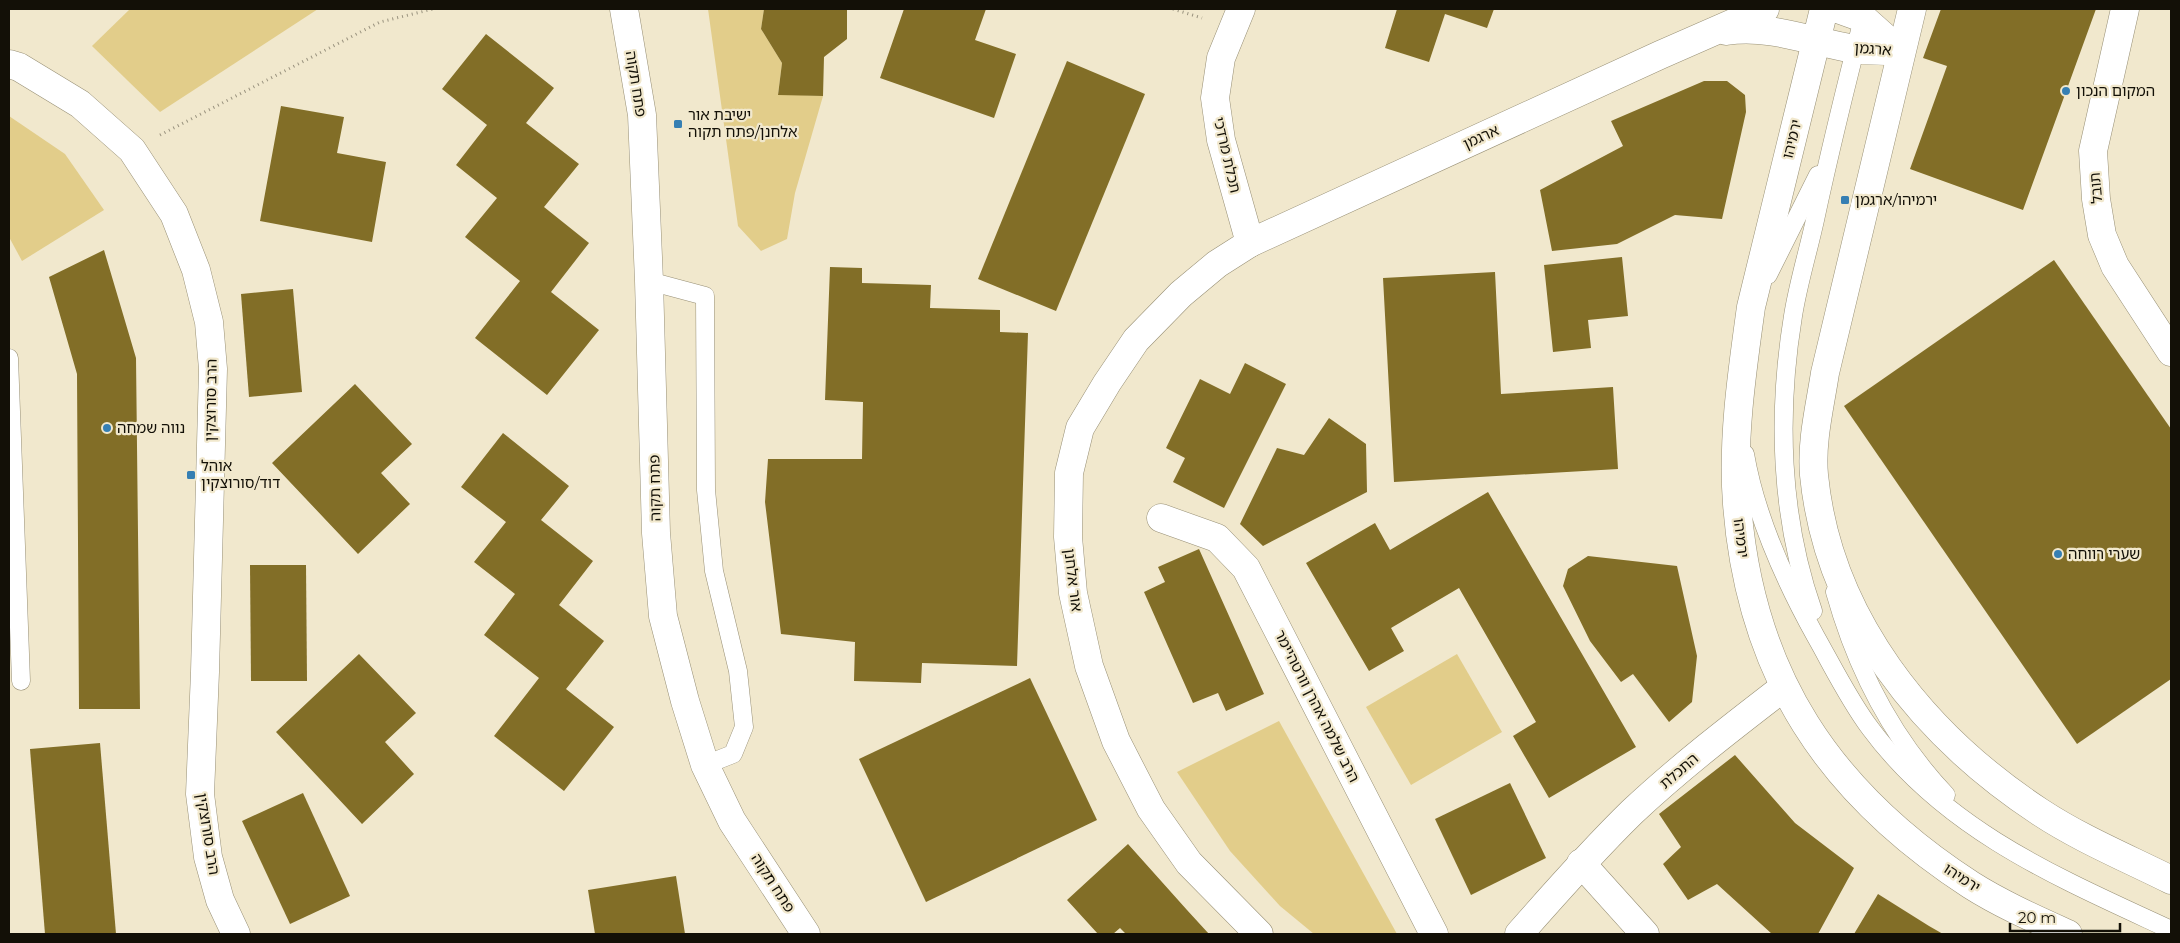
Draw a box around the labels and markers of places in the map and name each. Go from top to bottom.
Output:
place label: המקום הנכון [2076,81,2155,100]
marker: המקום הנכון [2060,85,2072,97]
place label: ישיבת אור אלחנן/פתח תקוה [688,105,798,141]
marker: ישיבת אור אלחנן/פתח תקוה [672,118,684,130]
place label: ירמיהו/ארגמן [1855,190,1937,209]
marker: ירמיהו/ארגמן [1839,194,1851,206]
place label: נווה שמחה [117,418,185,437]
marker: נווה שמחה [101,422,113,434]
place label: אוהל דוד/סורוצקין [201,456,280,492]
marker: אוהל דוד/סורוצקין [185,469,197,481]
place label: שערי רווחה [2068,544,2140,563]
marker: שערי רווחה [2052,548,2064,560]

